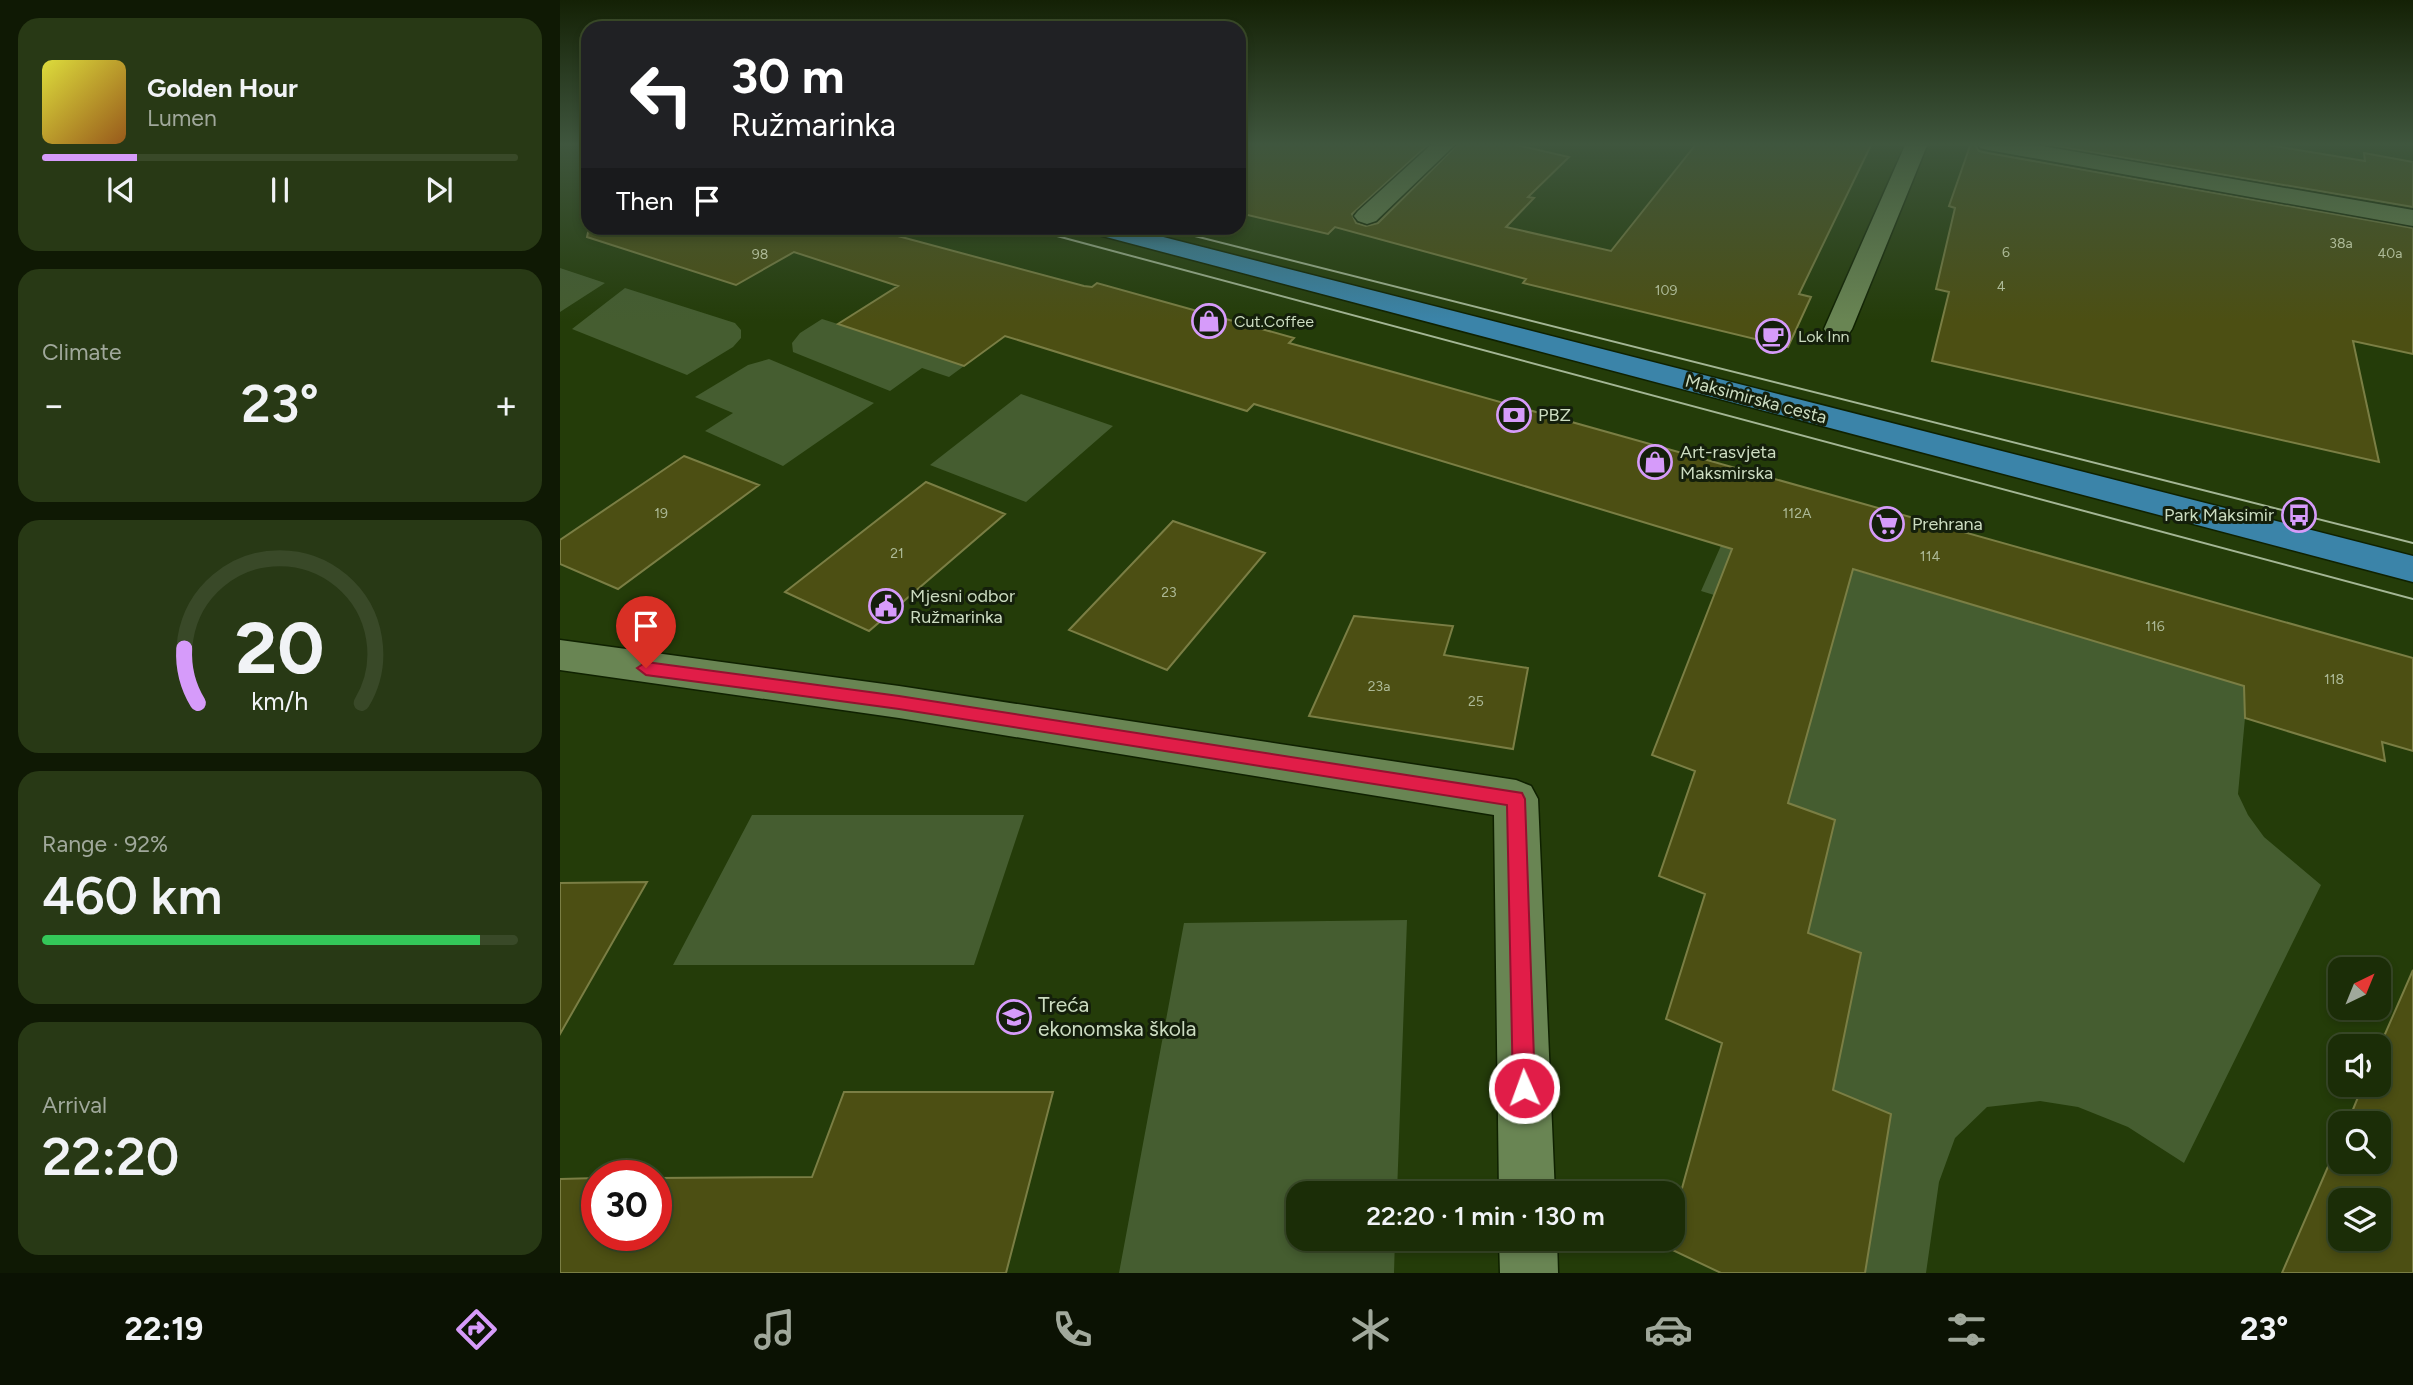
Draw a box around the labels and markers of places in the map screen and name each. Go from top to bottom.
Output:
shop icon: Cut.Coffee [1190,302,1228,340]
place label: Cut.Coffee [1234,312,1314,331]
cafe icon: Lok Inn [1754,317,1792,355]
place label: Lok Inn [1798,327,1850,346]
bank icon: PBZ [1495,396,1533,434]
place label: PBZ [1538,404,1571,426]
place label: Art-rasvjeta Maksmirska [1680,441,1776,484]
shop icon: Art-rasvjeta Maksmirska [1636,443,1674,481]
bus stop icon: Park Maksimir [2280,496,2318,534]
place label: Park Maksimir [2164,504,2274,526]
supermarket icon: Prehrana [1868,505,1906,543]
place label: Prehrana [1912,513,1983,535]
place label: Mjesni odbor Ružmarinka [910,585,1015,628]
public building icon: Mjesni odbor Ružmarinka [867,587,905,625]
pin [616,596,676,668]
place label: Treća ekonomska škola [1038,992,1196,1041]
school or university icon: Treća ekonomska škola [995,998,1033,1036]

